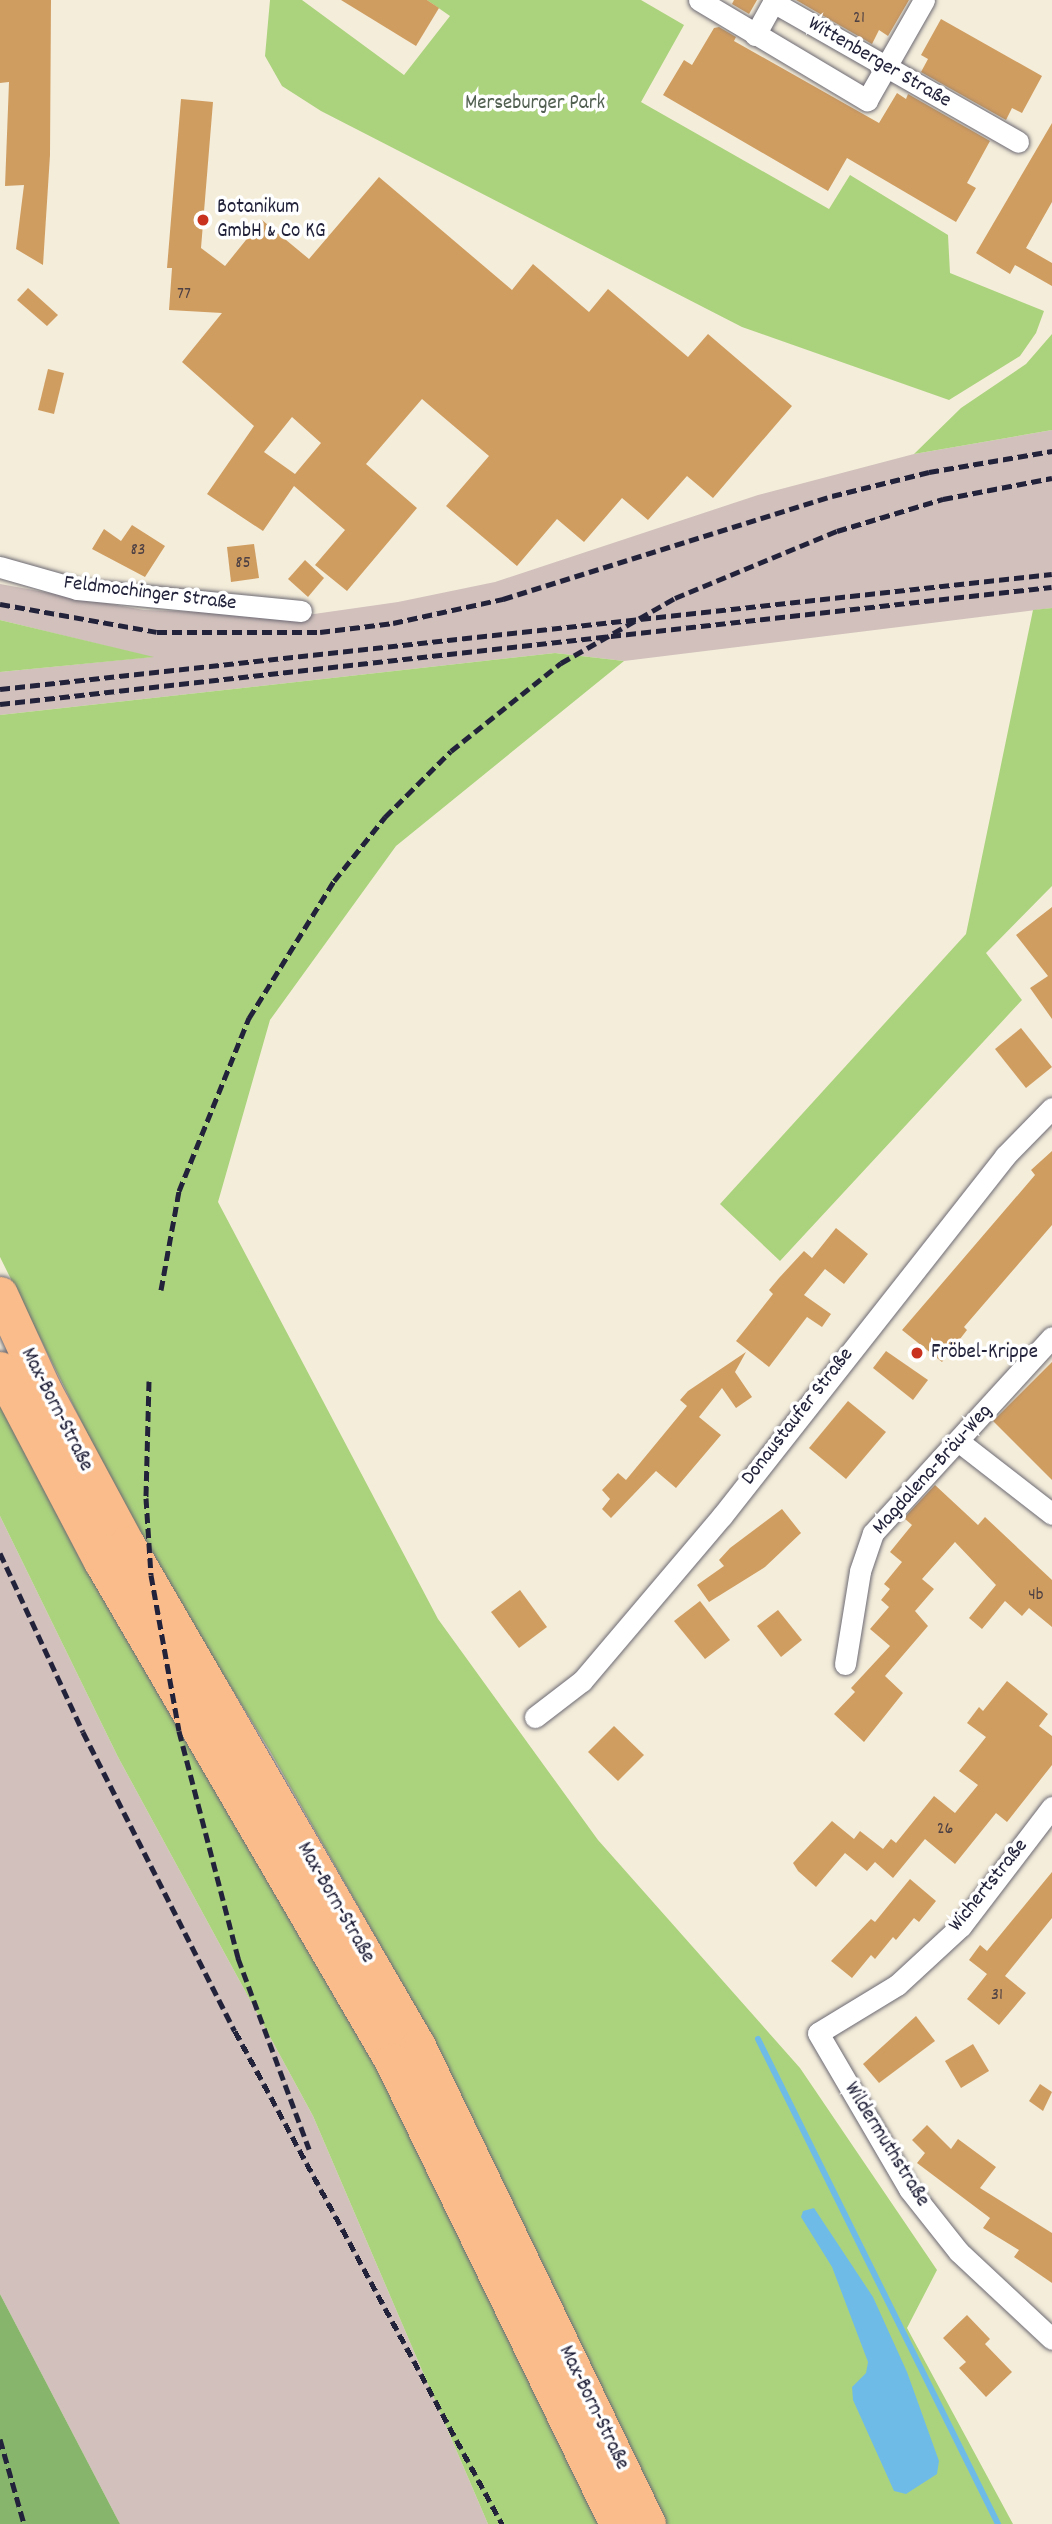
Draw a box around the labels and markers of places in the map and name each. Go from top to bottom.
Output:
place label: Botanikum GmbH & Co KG [217,195,326,245]
marker: Botanikum GmbH & Co KG [195,212,211,228]
place label: Fröbel-Krippe [931,1340,1038,1366]
marker: Fröbel-Krippe [909,1345,925,1361]

